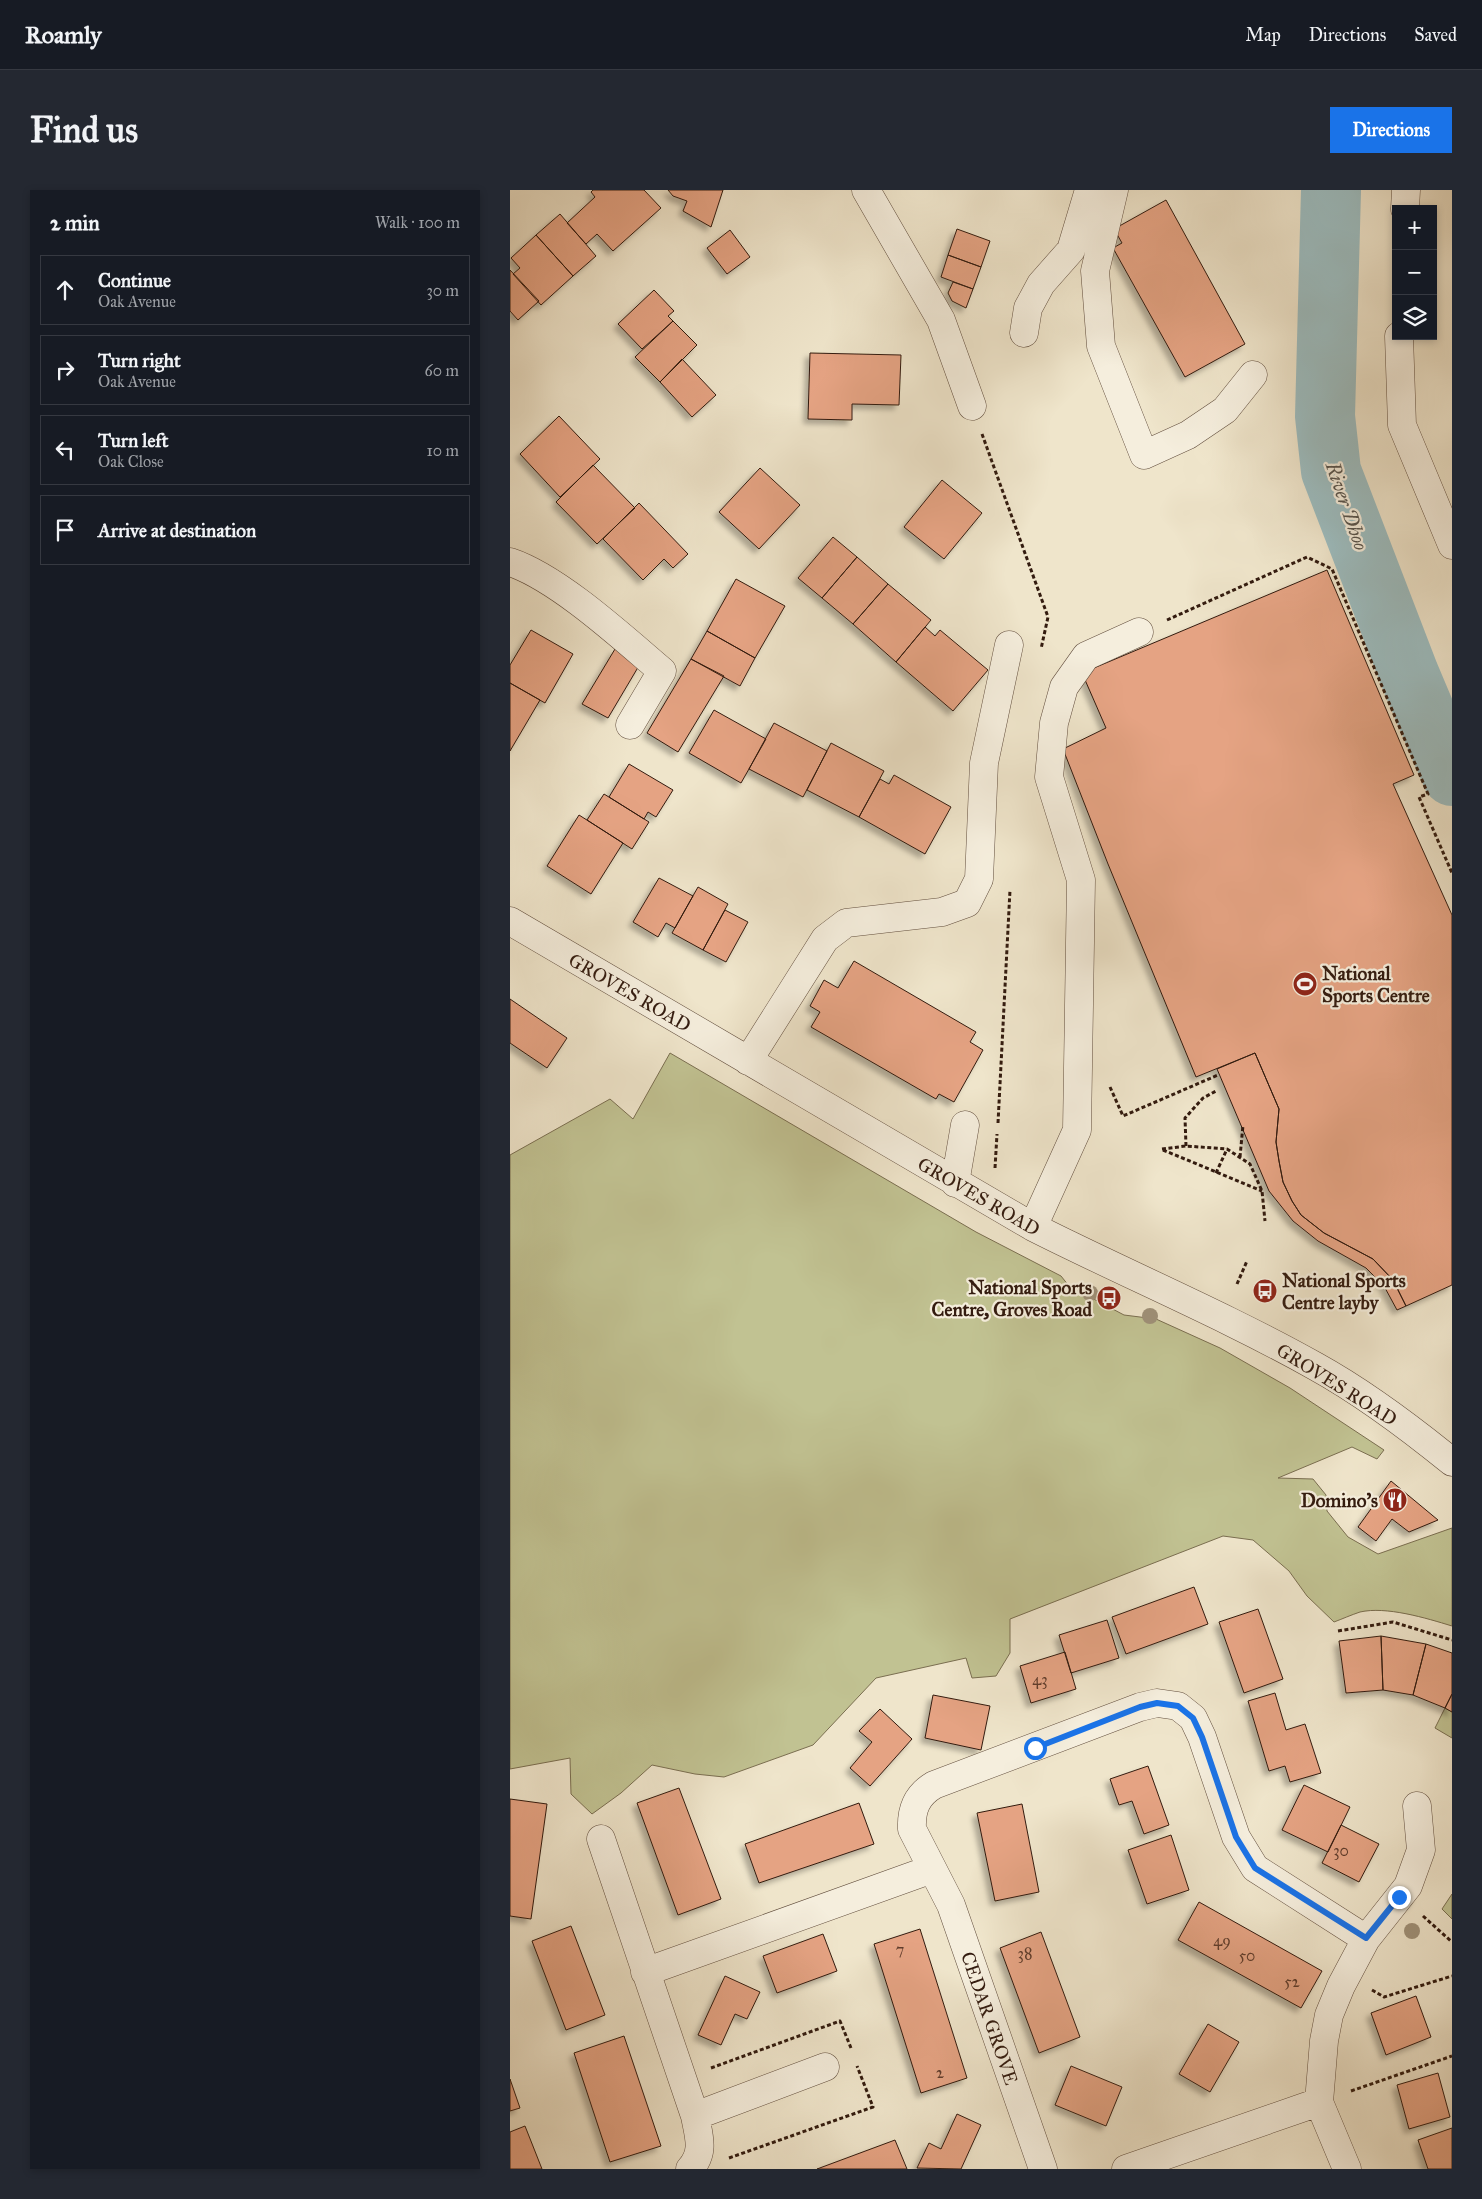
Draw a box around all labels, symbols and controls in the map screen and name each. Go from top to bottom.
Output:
text: Roamly [25,20,102,50]
text: Map [1245,24,1281,46]
text: Directions [1309,24,1386,46]
text: Saved [1414,24,1457,46]
button: Directions [1330,107,1452,153]
text: Find us [30,109,138,152]
map controls [1392,205,1437,340]
button: + [1392,205,1437,250]
text: 2 min [50,210,100,236]
text: Walk · 100 m [375,213,460,232]
button: − [1392,250,1437,295]
text: Continue [98,269,171,292]
icon: ahead [51,276,79,304]
text: 30 m [426,281,459,300]
text: Oak Avenue [98,292,176,311]
button: layers [1392,295,1437,340]
text: Turn right [98,349,181,372]
icon: right [51,356,79,384]
text: 60 m [425,361,459,380]
text: Oak Avenue [98,372,176,391]
text: Turn left [98,429,168,452]
icon: left [51,436,79,464]
text: 10 m [427,441,459,460]
text: Oak Close [98,452,164,471]
water label: River Dhoo [1320,458,1373,554]
icon: arrive [51,516,79,544]
text: Arrive at destination [98,519,256,542]
street label: GROVES ROAD [564,948,695,1037]
place label: National Sports Centre [1322,962,1430,1008]
sports icon: National Sports Centre [1292,971,1318,997]
street label: GROVES ROAD [913,1152,1044,1241]
place label: National Sports Centre layby [1282,1269,1406,1315]
place label: National Sports Centre, Groves Road [932,1276,1092,1321]
bus stop icon: National Sports Centre layby [1252,1278,1278,1304]
bus stop icon: National Sports Centre, Groves Road [1096,1285,1122,1311]
street label: GROVES ROAD [1272,1338,1401,1431]
restaurant icon: Domino's [1382,1487,1408,1513]
place label: Domino's [1301,1489,1378,1512]
house number: 43 [1032,1670,1048,1689]
route start [1024,1737,1047,1760]
house number: 30 [1333,1841,1349,1860]
route end [1388,1886,1411,1909]
house number: 49 [1213,1931,1231,1950]
house number: 7 [896,1940,904,1959]
house number: 38 [1018,1944,1032,1963]
house number: 50 [1239,1946,1255,1965]
street label: CEDAR GROVE [956,1949,1023,2088]
house number: 52 [1284,1972,1300,1991]
house number: 2 [936,2063,944,2082]

